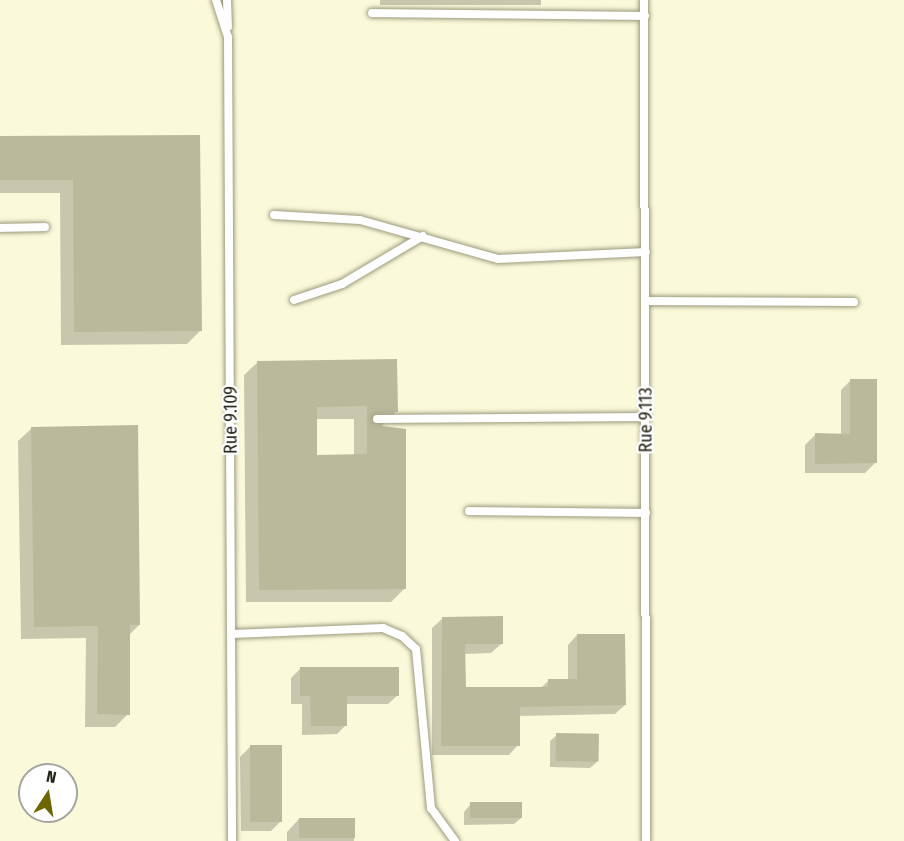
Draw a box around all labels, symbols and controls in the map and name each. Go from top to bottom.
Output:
street label: Rue 9.109 [220,386,242,454]
street label: Rue 9.113 [635,387,657,453]
north arrow [18,763,78,823]
text: N [45,767,58,787]

